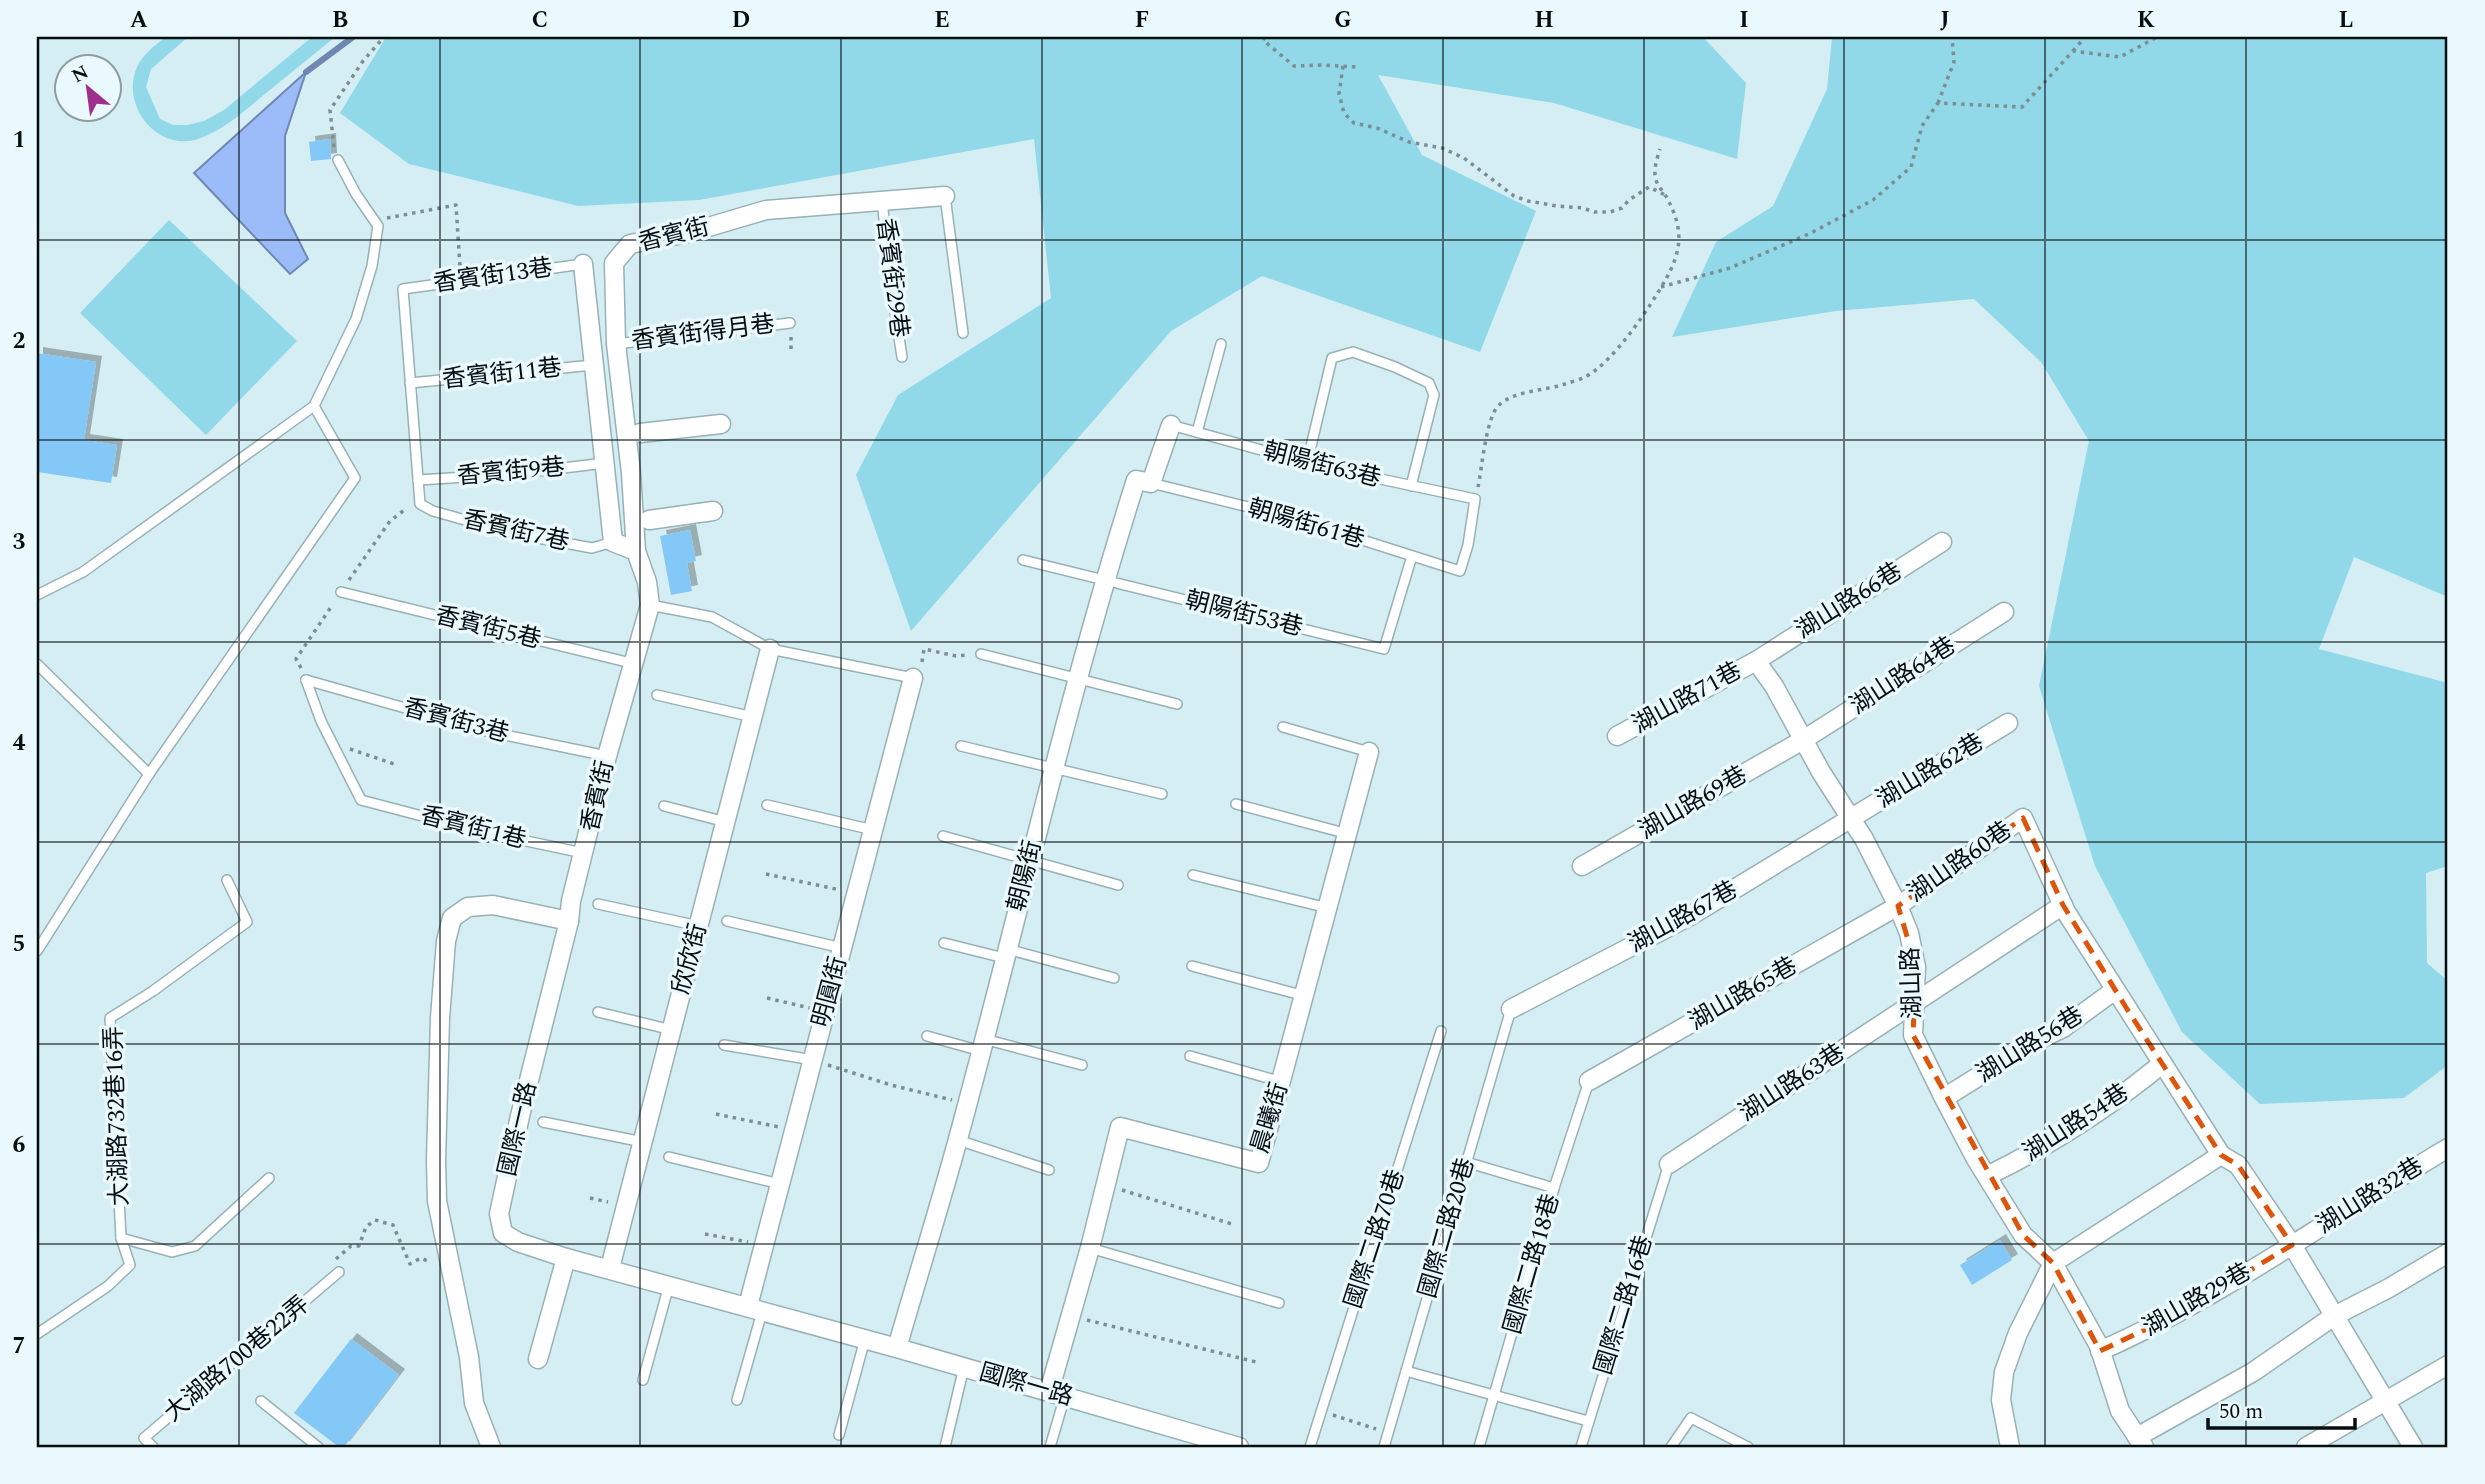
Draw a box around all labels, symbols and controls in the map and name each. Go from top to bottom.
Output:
text: A [130,3,148,38]
text: B [332,3,348,38]
text: C [532,3,548,38]
text: D [732,3,750,38]
text: E [934,3,950,38]
text: F [1135,3,1149,38]
text: G [1334,3,1352,38]
text: H [1534,3,1554,38]
text: I [1739,3,1749,38]
text: J [1940,3,1950,38]
text: K [2137,3,2155,38]
text: L [2339,3,2353,38]
north arrow [52,52,122,122]
text: N [67,58,94,91]
text: 1 [13,123,25,158]
street label: 香賓街 [635,209,713,261]
street label: 香賓街29巷 [867,216,917,340]
street label: 香賓街13巷 [431,250,555,302]
street label: 香賓街得月巷 [629,306,777,360]
text: 2 [13,324,26,359]
street label: 香賓街11巷 [440,350,564,398]
street label: 朝陽街63巷 [1259,433,1385,497]
street label: 香賓街9巷 [456,449,566,495]
street label: 朝陽街61巷 [1243,490,1369,558]
street label: 香賓街7巷 [459,501,573,561]
text: 3 [13,525,26,560]
street label: 湖山路66巷 [1789,554,1909,648]
street label: 朝陽街53巷 [1181,582,1307,646]
street label: 香賓街5巷 [431,597,545,659]
street label: 湖山路64巷 [1843,628,1963,724]
street label: 湖山路71巷 [1626,653,1748,743]
street label: 香賓街3巷 [399,690,513,752]
street label: 湖山路62巷 [1869,725,1991,817]
text: 4 [13,726,26,761]
street label: 香賓街 [572,757,624,835]
street label: 湖山路69巷 [1632,757,1754,849]
street label: 香賓街1巷 [416,797,530,859]
street label: 湖山路60巷 [1901,813,2019,911]
street label: 朝陽街 [999,837,1051,915]
street label: 湖山路67巷 [1622,872,1744,962]
street label: 欣欣街 [663,920,717,998]
text: 5 [13,927,25,962]
street label: 湖山路 [1893,946,1931,1020]
street label: 湖山路65巷 [1682,948,1804,1040]
street label: 明圓街 [803,953,857,1031]
street label: 湖山路56巷 [1970,998,2090,1092]
street label: 大湖路732巷16弄 [96,1025,138,1207]
street label: 湖山路63巷 [1732,1035,1852,1131]
street label: 湖山路54巷 [2016,1075,2136,1171]
street label: 國際一路 [490,1078,546,1180]
street label: 晨曦街 [1242,1078,1298,1158]
text: 6 [13,1128,26,1163]
street label: 湖山路32巷 [2310,1149,2430,1243]
street label: 國際二路20巷 [1410,1154,1484,1302]
street label: 國際二路70巷 [1336,1165,1414,1313]
street label: 國際二路18巷 [1495,1190,1569,1338]
street label: 國際二路16巷 [1586,1231,1662,1379]
street label: 湖山路29巷 [2136,1254,2258,1346]
street label: 大湖路700巷22弄 [156,1287,318,1431]
text: 7 [13,1329,25,1364]
street label: 國際一路 [975,1354,1077,1416]
scale bar [2208,1386,2356,1430]
text: 50 m [2219,1396,2263,1428]

